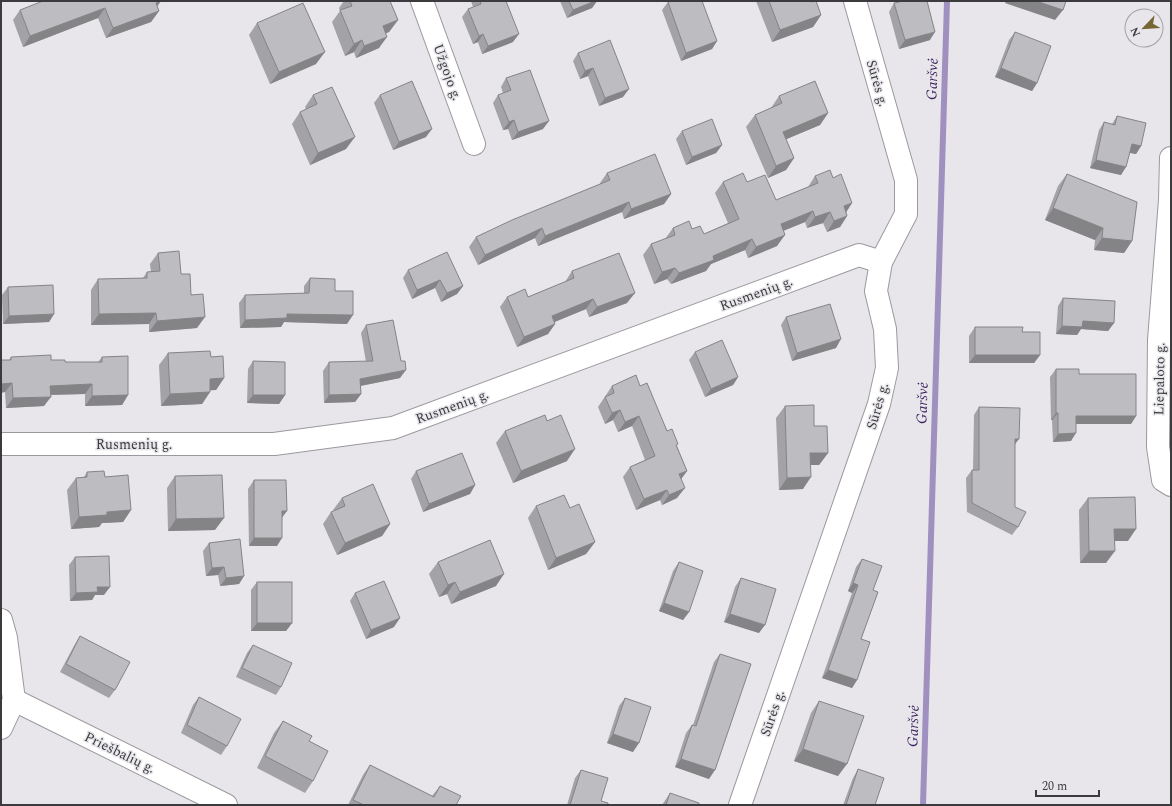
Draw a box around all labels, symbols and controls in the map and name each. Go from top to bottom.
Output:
north arrow [1124,8,1164,48]
text: N [1126,24,1145,40]
street label: Užgojo g. [428,41,467,103]
street label: Sūrės g. [861,57,894,109]
water label: Garšvė [920,57,945,100]
street label: Rusmenių g. [717,271,796,316]
street label: Liepaloto g. [1148,342,1171,416]
street label: Sūrės g. [861,380,894,432]
water label: Garšvė [910,381,935,424]
street label: Rusmenių g. [413,384,492,429]
street label: Rusmenių g. [96,434,172,455]
street label: Sūrės g. [755,687,790,739]
water label: Garšvė [901,704,926,747]
street label: Priešbalių g. [81,726,159,779]
scale bar [1036,772,1099,798]
text: 20 m [1042,777,1067,796]

